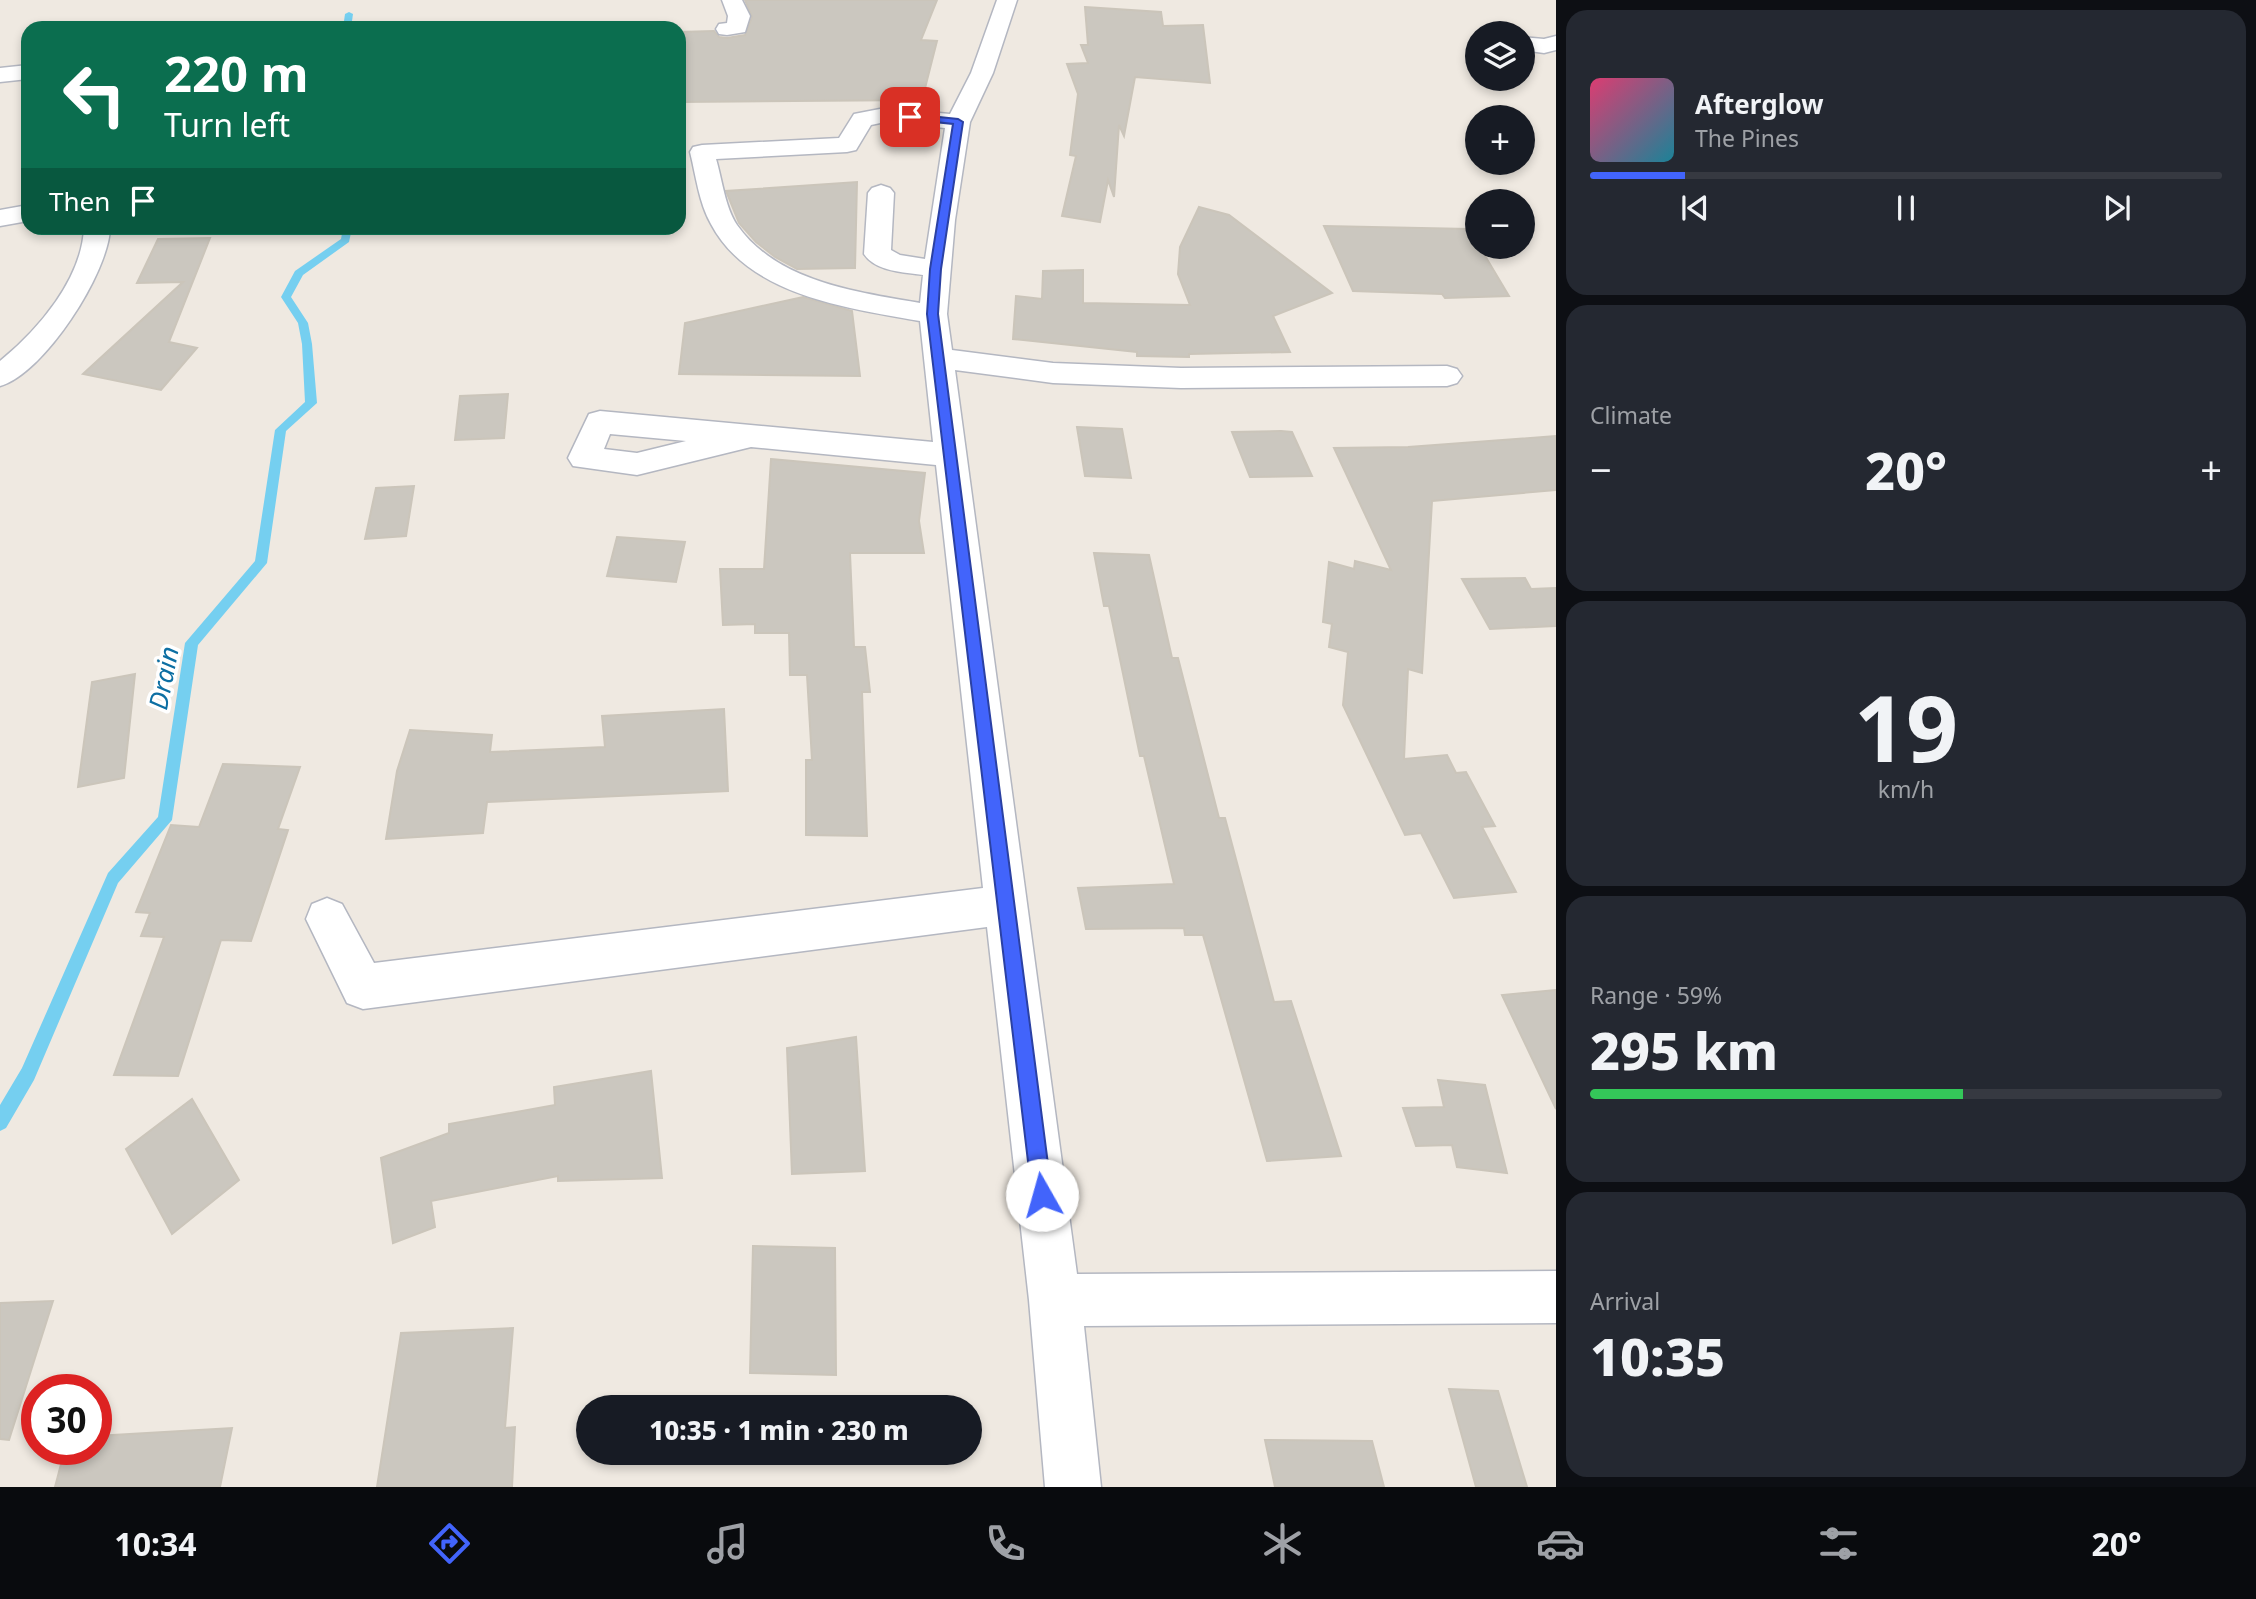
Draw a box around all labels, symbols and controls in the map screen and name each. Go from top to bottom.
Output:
map controls [1465,21,1535,259]
button: layers [1465,21,1535,91]
text: 220 m [164,40,309,106]
icon: left [49,49,140,140]
text: Afterglow [1695,86,1823,122]
pin [880,87,940,147]
icon: arrive [891,98,929,136]
text: Turn left [164,103,290,146]
button: + [1465,105,1535,175]
text: The Pines [1695,122,1799,154]
icon: arrive [124,182,162,220]
text: Then [49,183,110,219]
button: − [1465,189,1535,259]
icon: previous [1676,189,1714,227]
icon: pause [1887,189,1925,227]
icon: next [2098,189,2136,227]
text: Climate [1590,399,1672,431]
text: 20° [1865,434,1947,505]
text: − [1590,443,1612,495]
text: + [2200,443,2222,495]
water label: Drain [139,643,187,713]
text: 19 [1854,665,1958,789]
text: km/h [1878,773,1934,805]
text: Range · 59% [1590,979,1722,1011]
text: 295 km [1590,1014,1778,1085]
position arrow [1005,1158,1079,1232]
text: Arrival [1590,1285,1660,1317]
text: 10:35 [1590,1320,1725,1391]
speed limit sign: 30 [21,1374,112,1465]
text: 10:35 · 1 min · 230 m [649,1412,909,1448]
icon: directions [425,1519,474,1568]
icon: music [703,1519,752,1568]
icon: phone [981,1519,1030,1568]
icon: climate [1258,1519,1307,1568]
icon: car [1536,1519,1585,1568]
icon: filters [1814,1519,1863,1568]
text: 10:34 [114,1522,197,1565]
text: 20° [2091,1522,2142,1565]

